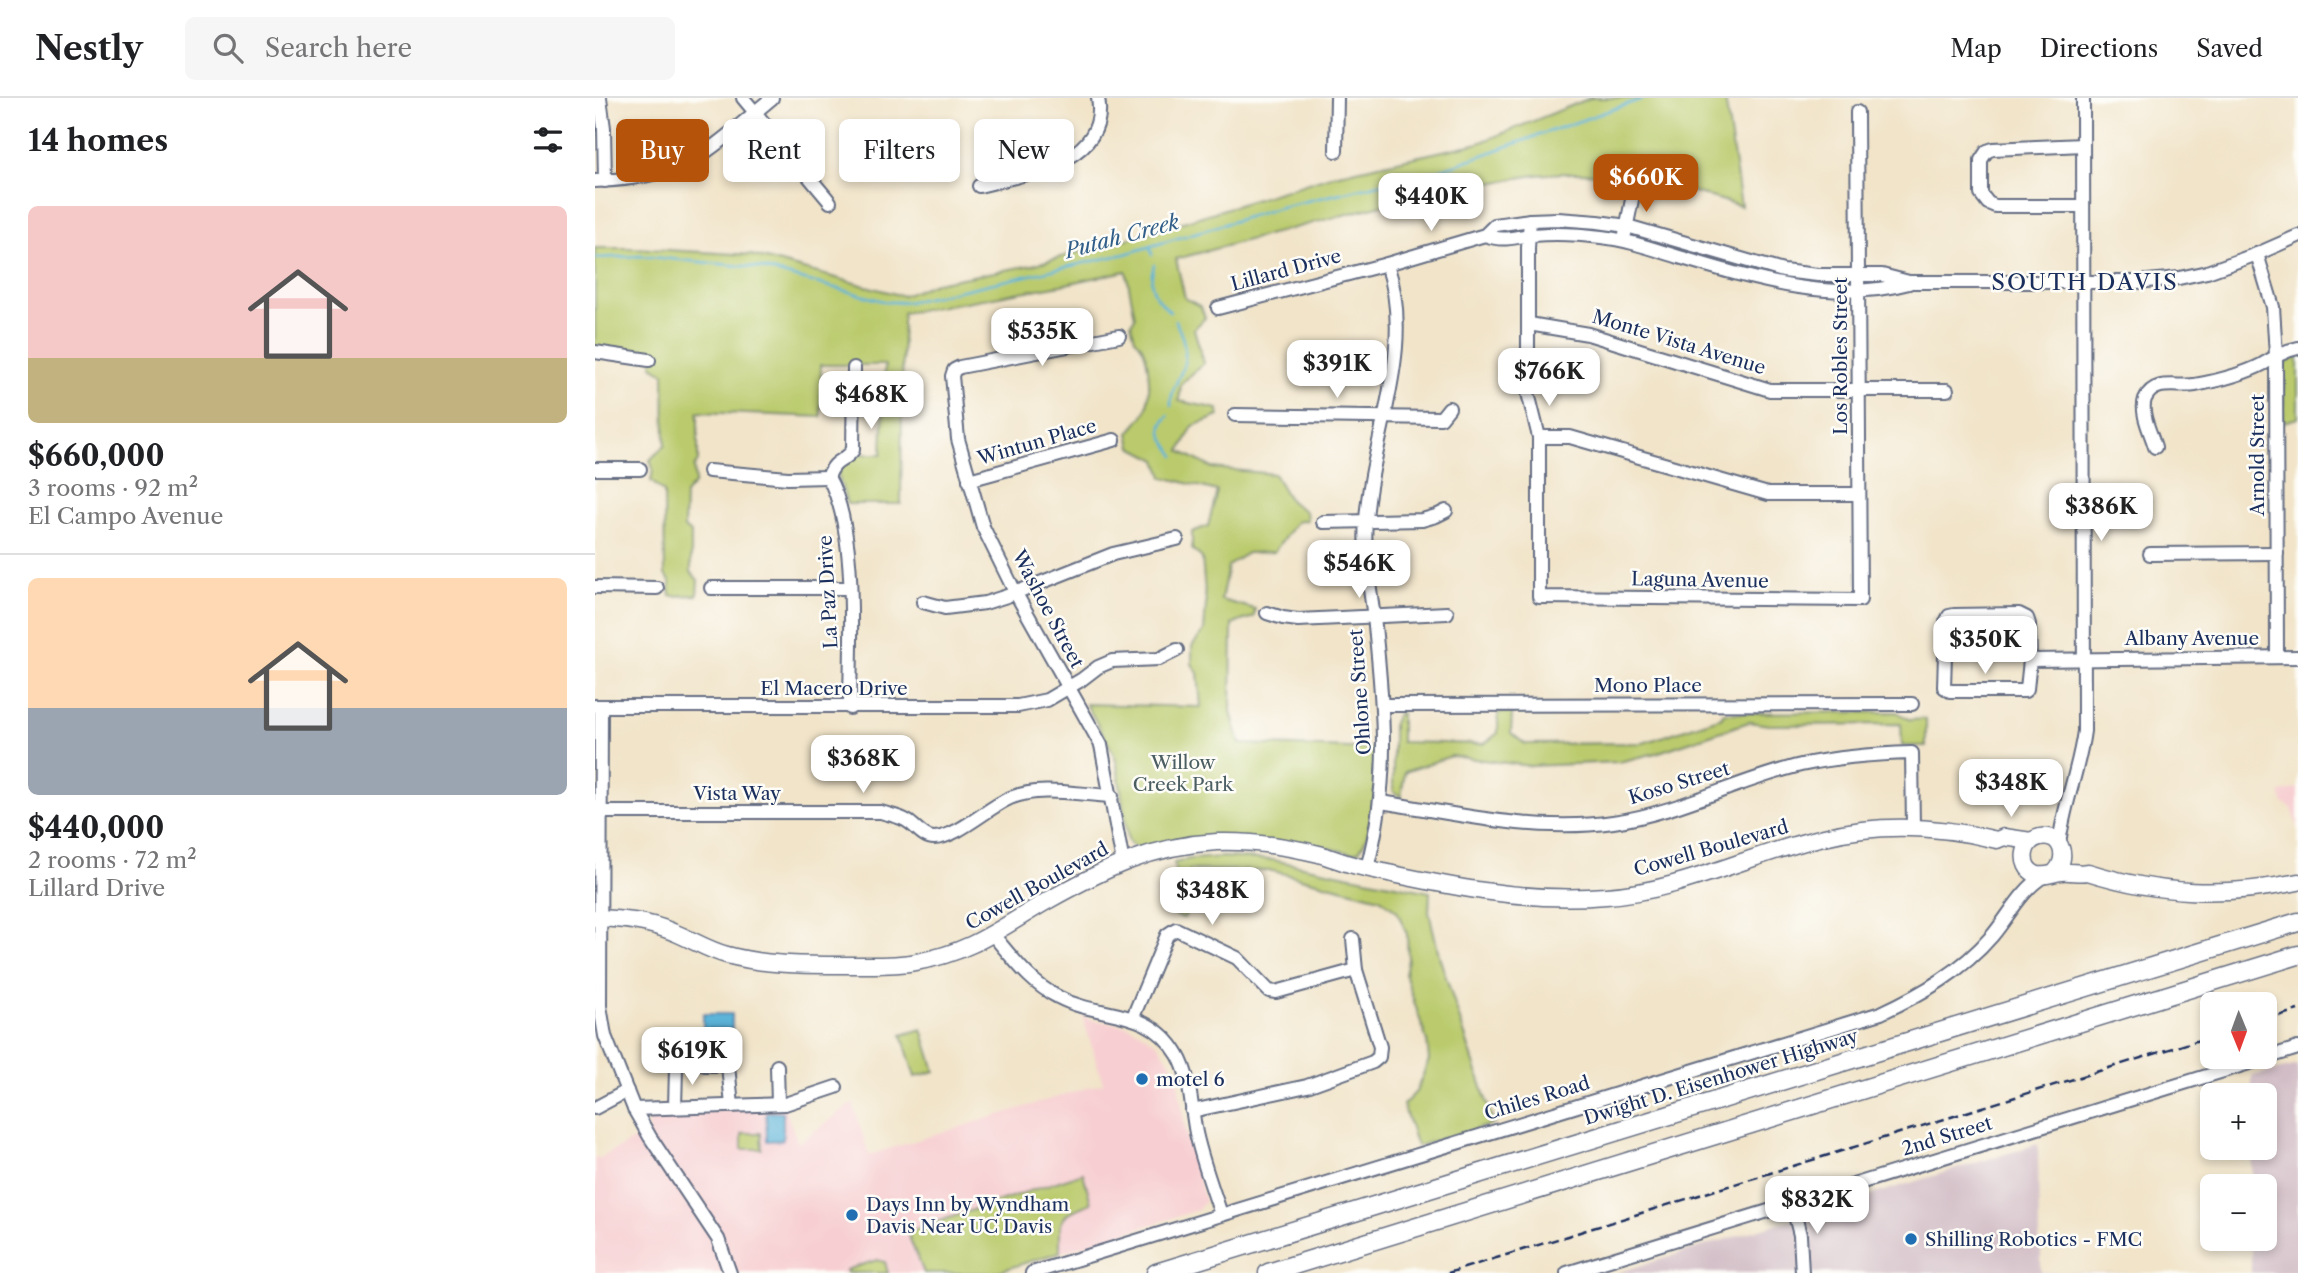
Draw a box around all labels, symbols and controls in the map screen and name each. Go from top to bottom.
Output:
search box [185,17,675,80]
text: Nestly [35,28,143,69]
icon: search [209,29,247,67]
text: Search here [265,32,412,64]
text: Map [1950,34,2002,63]
text: Directions [2040,34,2158,63]
text: Saved [2196,34,2263,63]
chip: Buy [616,119,709,182]
chip: Rent [723,119,825,182]
chip: Filters [839,119,960,182]
chip: New [974,119,1074,182]
icon: filters [529,121,567,159]
text: 14 homes [28,122,168,159]
pin: $660K [1597,155,1695,214]
text: $660K [1609,163,1683,191]
pin: $440K [1382,174,1480,233]
text: $440K [1394,182,1468,210]
water label: Putah Creek [1060,209,1182,264]
street label: Lillard Drive [1228,244,1344,296]
icon: home [235,251,361,377]
district label: SOUTH DAVIS [1991,268,2179,296]
street label: Los Robles Street [1829,277,1852,435]
street label: Monte Vista Avenue [1590,305,1768,379]
pin: $535K [993,308,1091,368]
text: $535K [1007,317,1077,345]
pin: $391K [1288,341,1386,400]
pin: $766K [1500,348,1598,408]
text: $391K [1303,349,1371,377]
text: $766K [1514,357,1584,385]
pin: $468K [822,372,920,431]
text: $468K [835,380,907,408]
street label: Arnold Street [2246,394,2269,517]
street label: Wintun Place [974,414,1099,470]
text: $660,000 [28,437,165,474]
text: 3 rooms · 92 m² [28,474,198,502]
pin: $386K [2052,484,2150,543]
text: $386K [2065,492,2137,520]
text: El Campo Avenue [28,502,223,530]
street label: La Paz Drive [814,535,842,649]
pin: $546K [1310,540,1408,600]
street label: Washoe Street [1007,545,1089,672]
text: $546K [1323,549,1395,577]
street label: Laguna Avenue [1631,567,1769,593]
pin: $350K [1936,616,2034,676]
icon: home [235,623,361,749]
text: $350K [1949,625,2021,653]
street label: Albany Avenue [2124,627,2259,650]
street label: Ohlone Street [1344,628,1376,756]
street label: Mono Place [1594,674,1702,697]
street label: El Macero Drive [760,677,908,700]
pin: $368K [814,736,912,795]
text: $368K [827,744,899,772]
park label: Willow Creek Park [1133,751,1234,796]
street label: Koso Street [1626,757,1733,809]
pin: $348K [1962,760,2060,819]
text: $348K [1975,768,2047,796]
street label: Vista Way [692,782,781,805]
text: $440,000 [28,809,164,846]
street label: Cowell Boulevard [1631,815,1791,881]
street label: Cowell Boulevard [962,837,1113,935]
text: 2 rooms · 72 m² [28,846,197,874]
pin: $348K [1163,868,1261,927]
text: Lillard Drive [28,874,165,902]
text: $348K [1176,876,1248,904]
north arrow [2200,992,2277,1069]
map controls [2200,992,2277,1251]
street label: Dwight D. Eisenhower Highway [1581,1024,1861,1130]
pin: $619K [643,1028,741,1087]
text: $619K [657,1036,727,1064]
place label: motel 6 [1156,1068,1225,1091]
marker: motel 6 [1134,1071,1150,1087]
street label: Chiles Road [1482,1071,1593,1125]
button: + [2200,1083,2277,1160]
street label: 2nd Street [1899,1111,1995,1161]
button: − [2200,1174,2277,1251]
pin: $832K [1768,1176,1866,1236]
text: $832K [1781,1185,1853,1213]
place label: Days Inn by Wyndham Davis Near UC Davis [866,1193,1070,1238]
marker: Days Inn by Wyndham Davis Near UC Davis [844,1207,860,1223]
place label: Shilling Robotics - FMC [1925,1228,2142,1251]
marker: Shilling Robotics - FMC [1903,1231,1919,1247]

